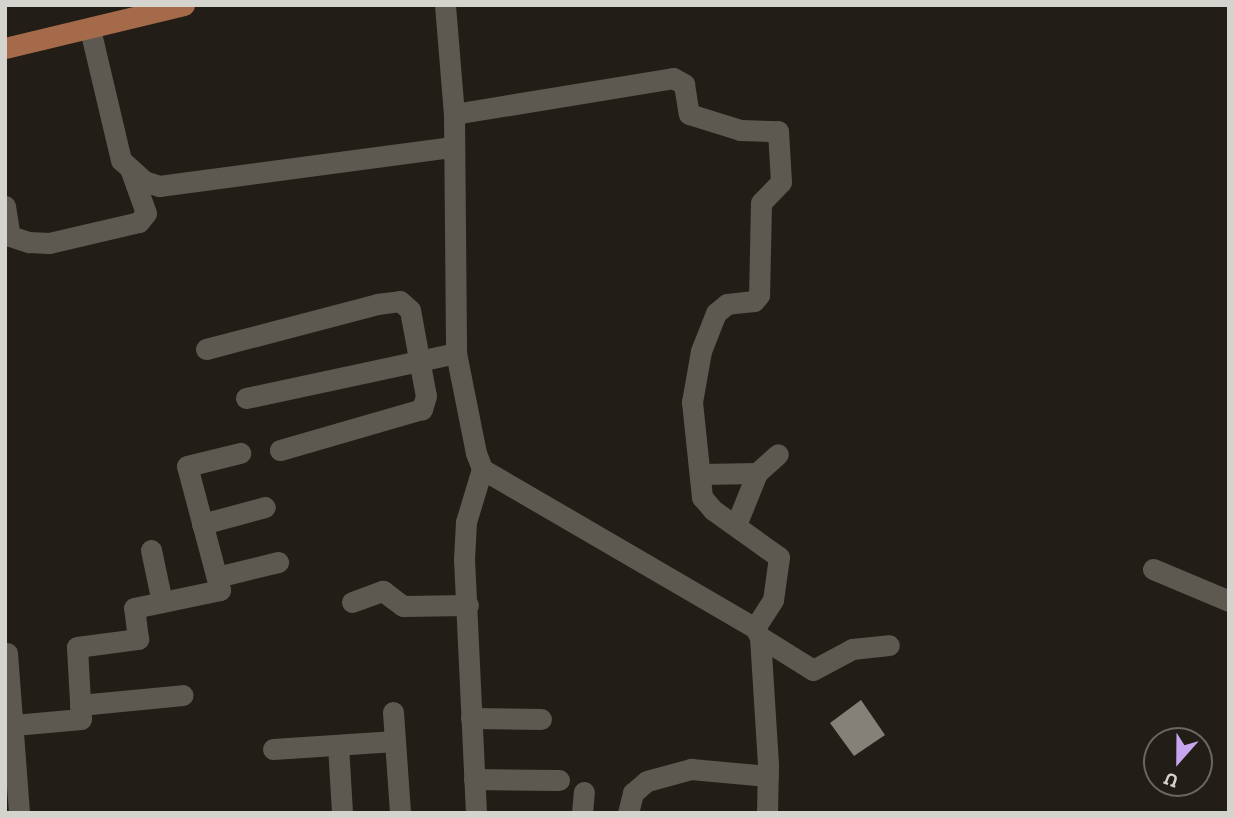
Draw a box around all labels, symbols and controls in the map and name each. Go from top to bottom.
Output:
north arrow [1143,727,1213,797]
text: U [1161,767,1182,793]

